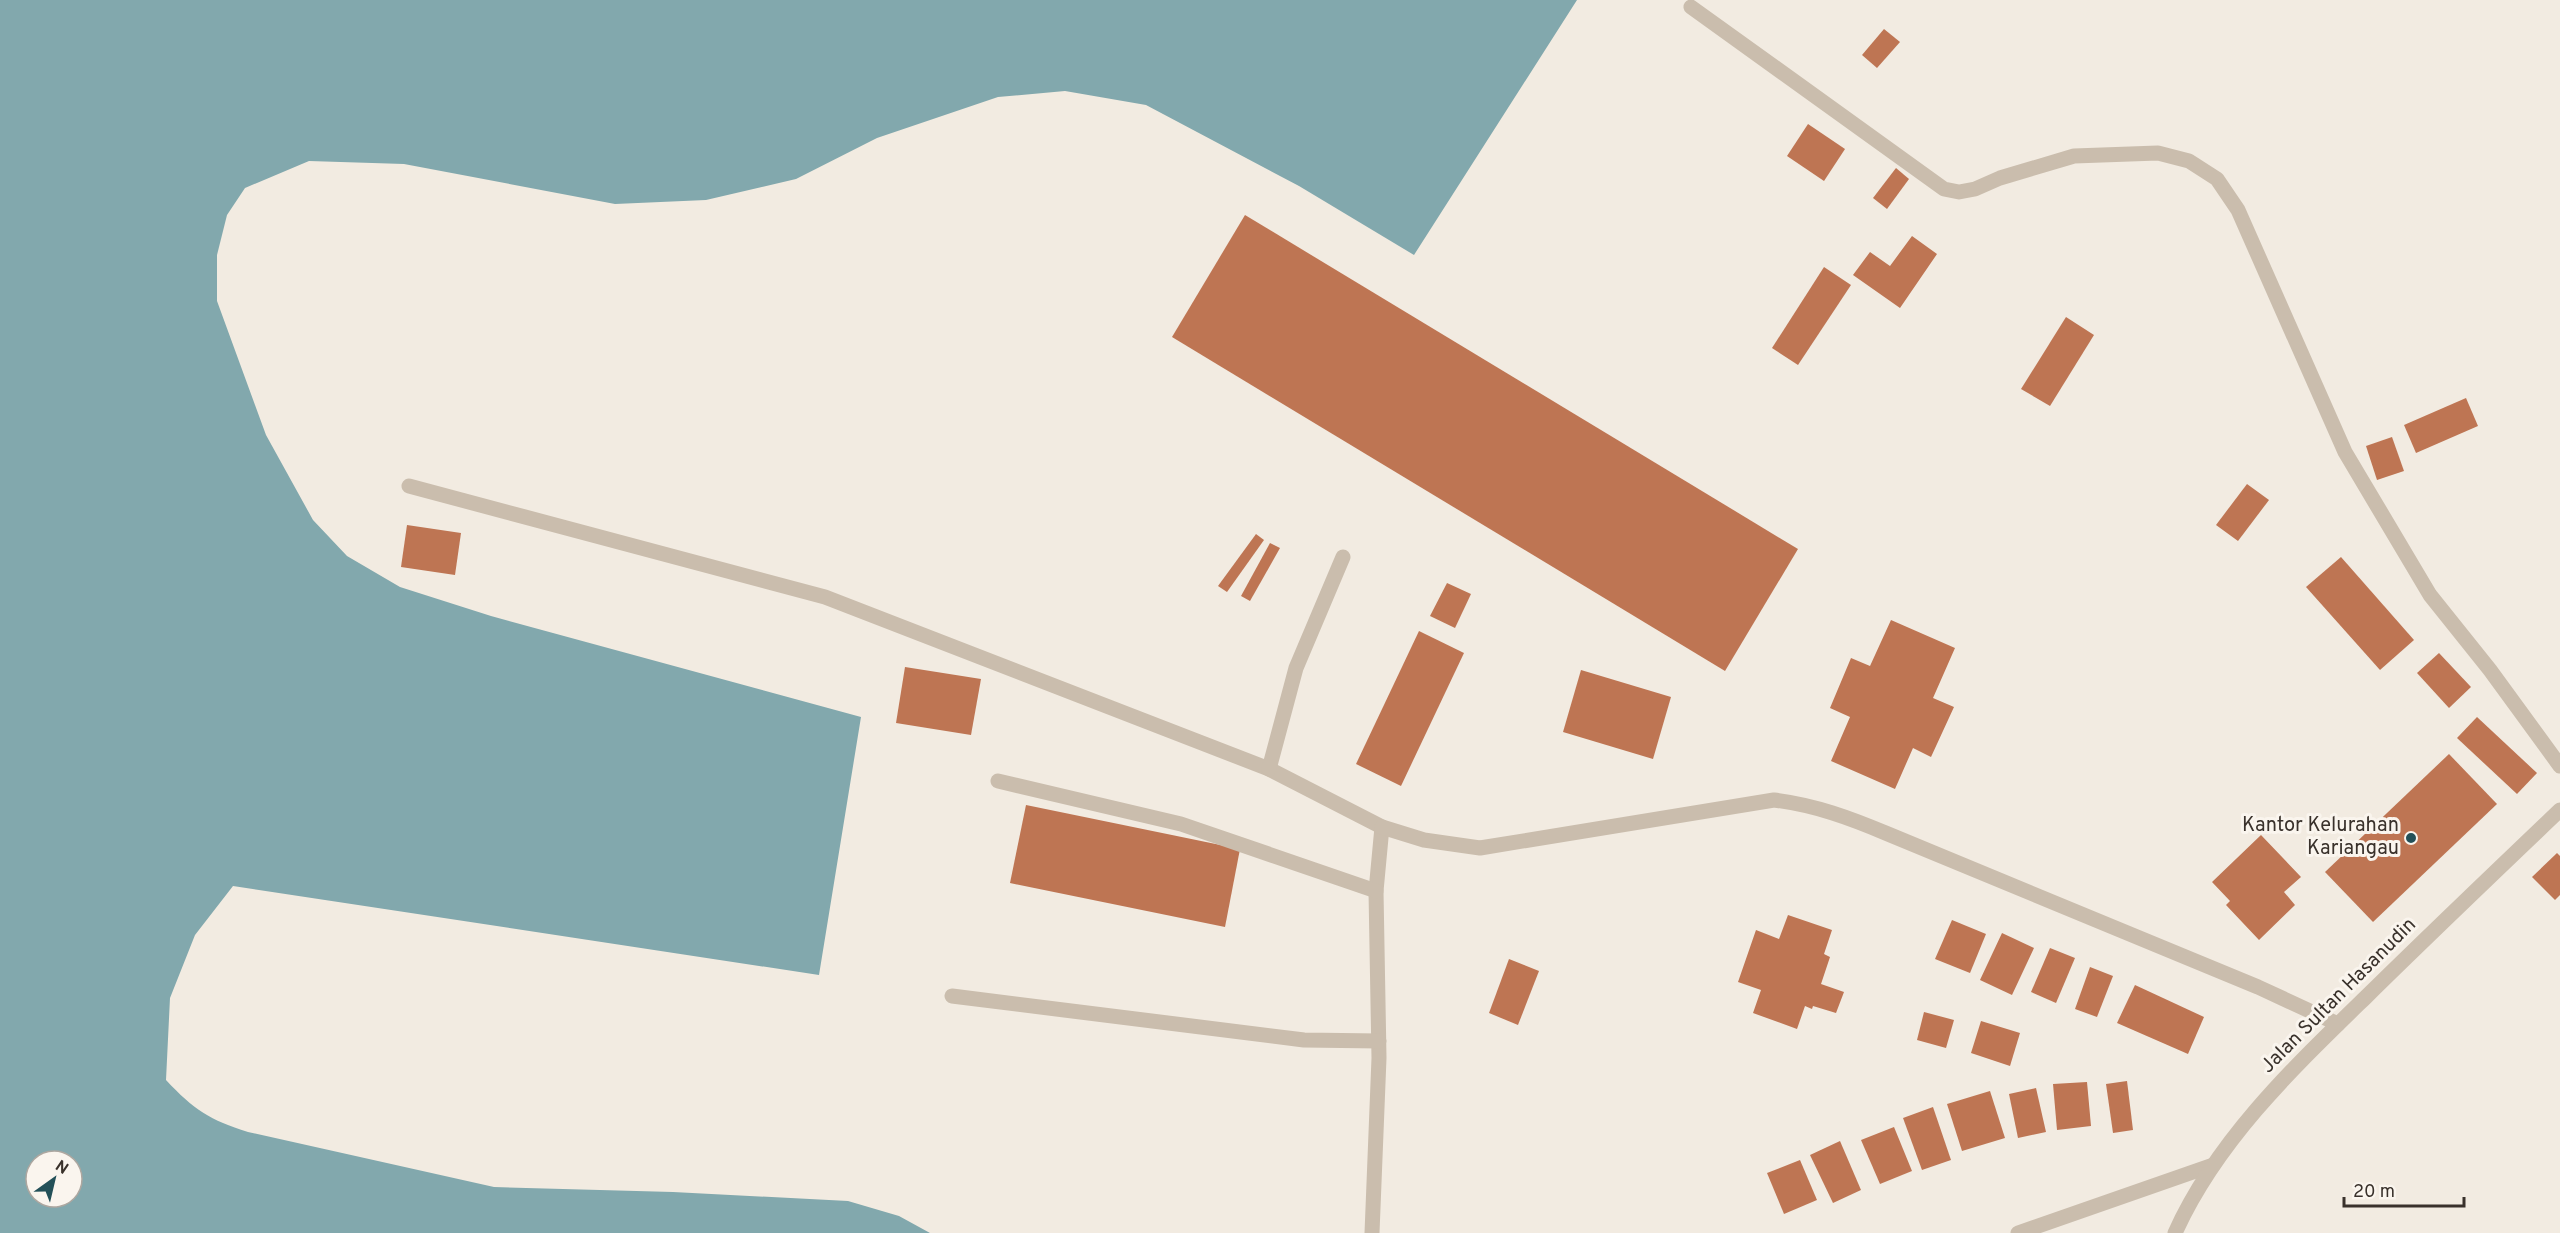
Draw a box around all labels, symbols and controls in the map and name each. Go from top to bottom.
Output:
place label: Kantor Kelurahan Kariangau [2242,813,2399,862]
marker: Kantor Kelurahan Kariangau [2404,831,2418,845]
street label: Jalan Sultan Hasanudin [2256,913,2422,1079]
north arrow [24,1149,84,1209]
text: N [51,1157,72,1180]
scale bar [2344,1170,2464,1208]
text: 20 m [2353,1181,2395,1204]

